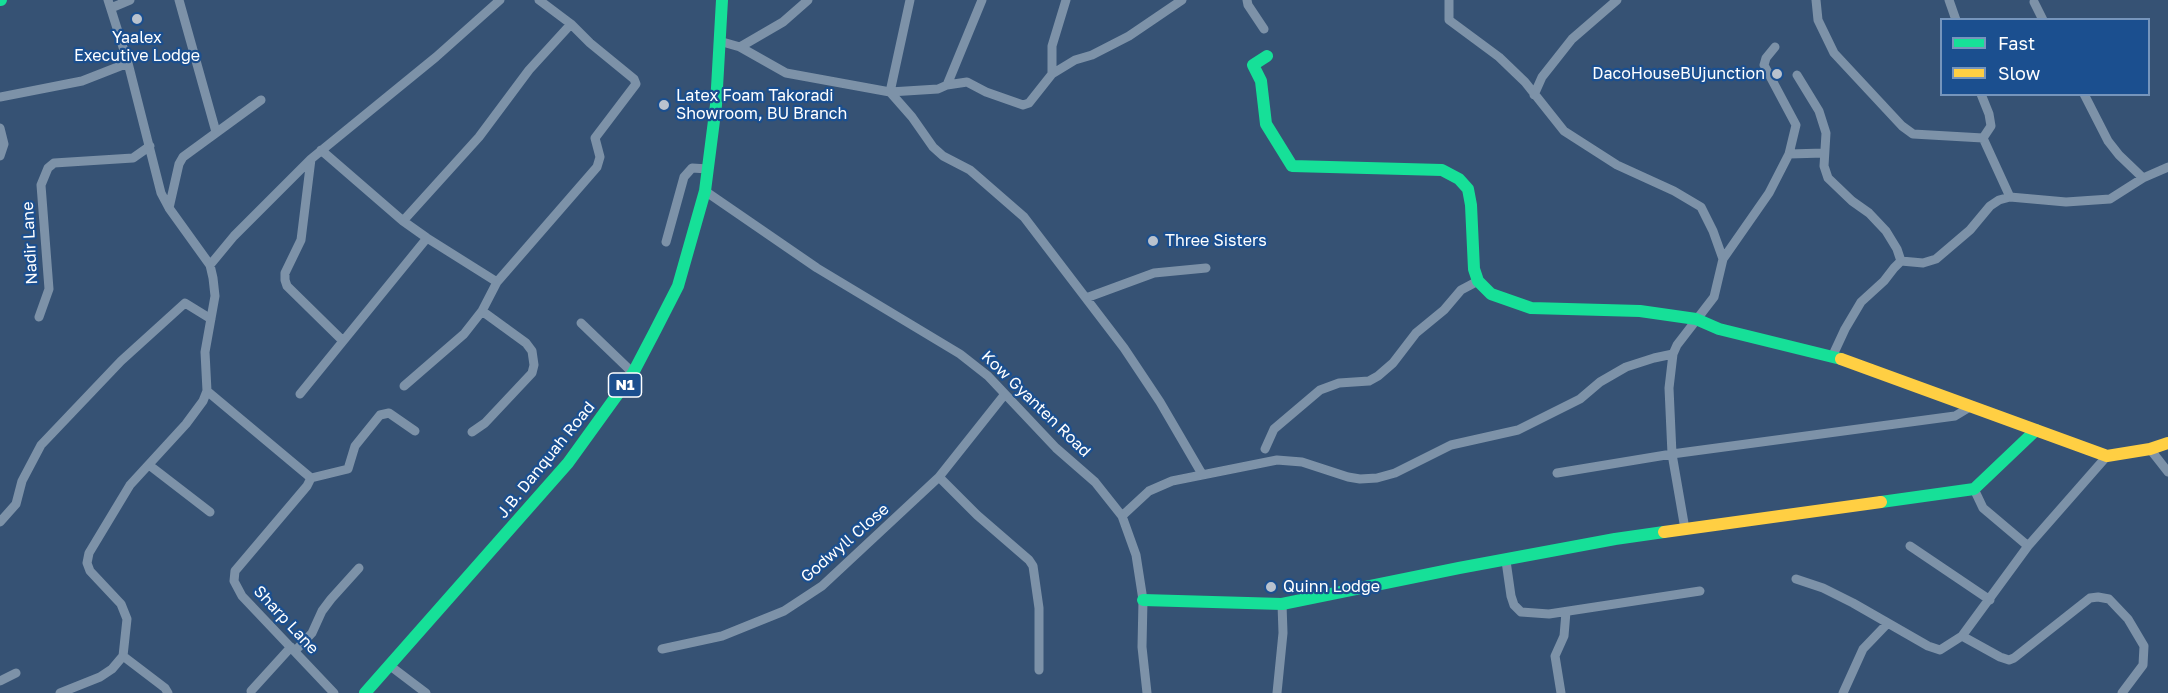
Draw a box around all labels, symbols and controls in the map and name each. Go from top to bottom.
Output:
marker: Yaalex Executive Lodge [130,12,144,26]
legend [1940,18,2150,96]
place label: Yaalex Executive Lodge [74,28,200,66]
text: Fast [1998,32,2035,54]
text: Slow [1998,62,2040,84]
place label: DacoHouseBUjunction [1592,64,1765,84]
marker: DacoHouseBUjunction [1770,67,1784,81]
place label: Latex Foam Takoradi Showroom, BU Branch [676,86,847,124]
marker: Latex Foam Takoradi Showroom, BU Branch [657,98,671,112]
street label: Nadir Lane [18,201,42,285]
place label: Three Sisters [1165,231,1267,251]
marker: Three Sisters [1146,234,1160,248]
street label: Kow Gyanten Road [977,347,1095,461]
road number: N1 [608,373,642,397]
street label: J.B. Danquah Road [493,398,599,522]
street label: Godwyll Close [797,500,893,586]
place label: Quinn Lodge [1283,577,1380,597]
marker: Quinn Lodge [1264,580,1278,594]
street label: Sharp Lane [249,582,323,658]

